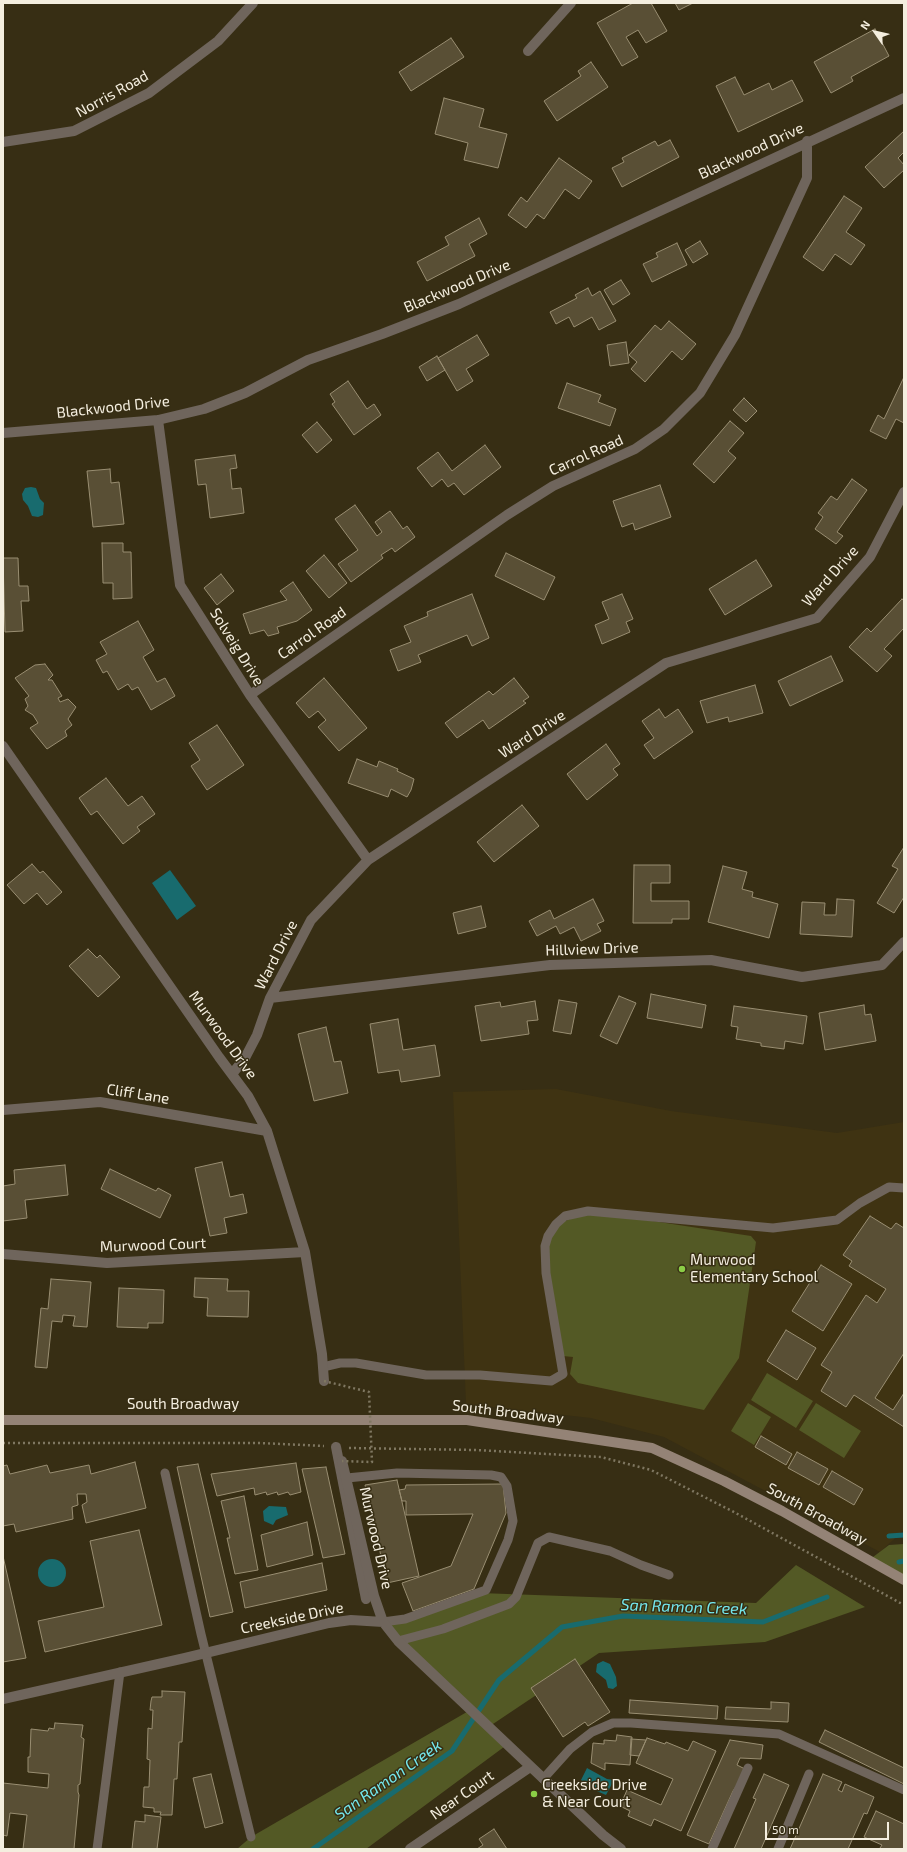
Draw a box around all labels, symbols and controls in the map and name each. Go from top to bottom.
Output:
north arrow [855,12,895,52]
text: N [857,18,872,32]
street label: Norris Road [72,67,152,121]
street label: Blackwood Drive [696,119,806,183]
street label: Blackwood Drive [401,255,513,317]
street label: Blackwood Drive [55,392,171,422]
street label: Carrol Road [546,431,626,479]
street label: Ward Drive [798,542,862,610]
street label: Carrol Road [274,603,350,663]
street label: Solveig Drive [206,605,268,689]
street label: Ward Drive [495,706,569,762]
street label: Ward Drive [251,917,301,993]
street label: Hillview Drive [545,938,639,960]
street label: Murwood Drive [185,987,261,1083]
street label: Cliff Lane [105,1080,171,1108]
street label: Murwood Court [100,1234,206,1256]
place label: Murwood Elementary School [690,1251,818,1286]
marker: Murwood Elementary School [677,1264,687,1274]
street label: South Broadway [127,1395,239,1413]
street label: South Broadway [451,1396,565,1428]
street label: South Broadway [764,1479,870,1549]
street label: Murwood Drive [355,1485,397,1591]
water label: San Ramon Creek [620,1595,748,1619]
street label: Creekside Drive [239,1598,345,1638]
water label: San Ramon Creek [331,1736,445,1824]
street label: Near Court [427,1767,497,1823]
place label: Creekside Drive & Near Court [542,1776,647,1811]
marker: Creekside Drive & Near Court [529,1789,539,1799]
scale bar [767,1814,891,1840]
text: 50 m [772,1822,799,1836]

